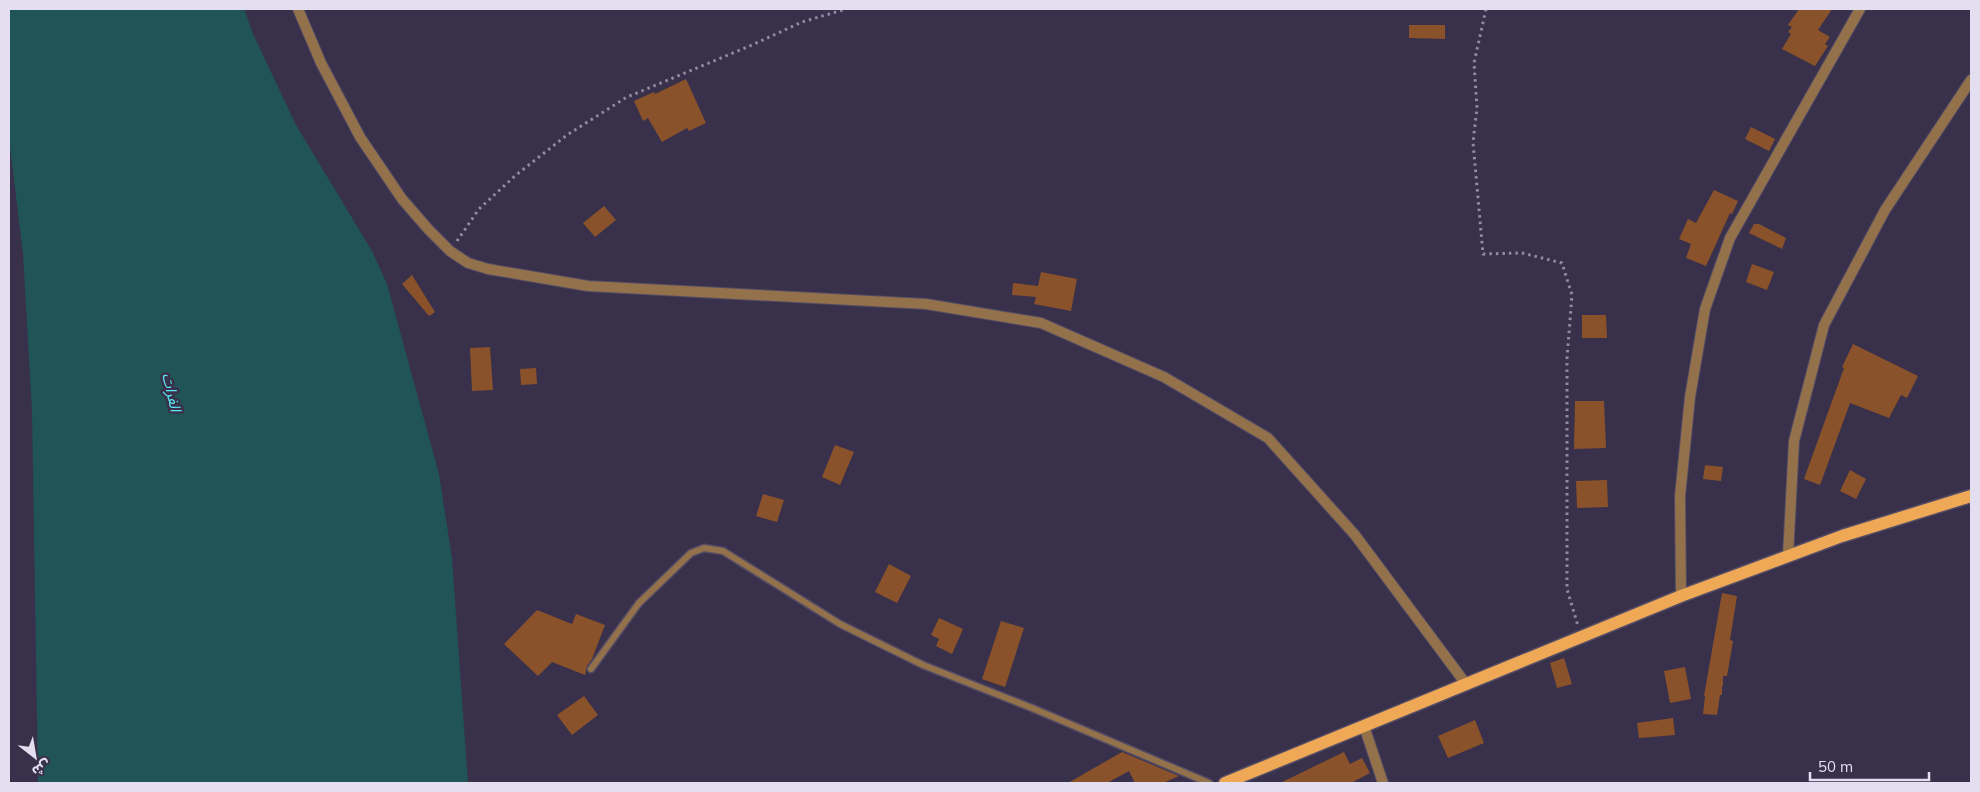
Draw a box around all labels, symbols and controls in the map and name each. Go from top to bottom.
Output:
water label: الفرات [158,371,186,414]
north arrow [10,732,60,782]
scale bar [1810,750,1929,782]
text: ش [29,755,55,781]
text: 50 m [1818,757,1853,776]

